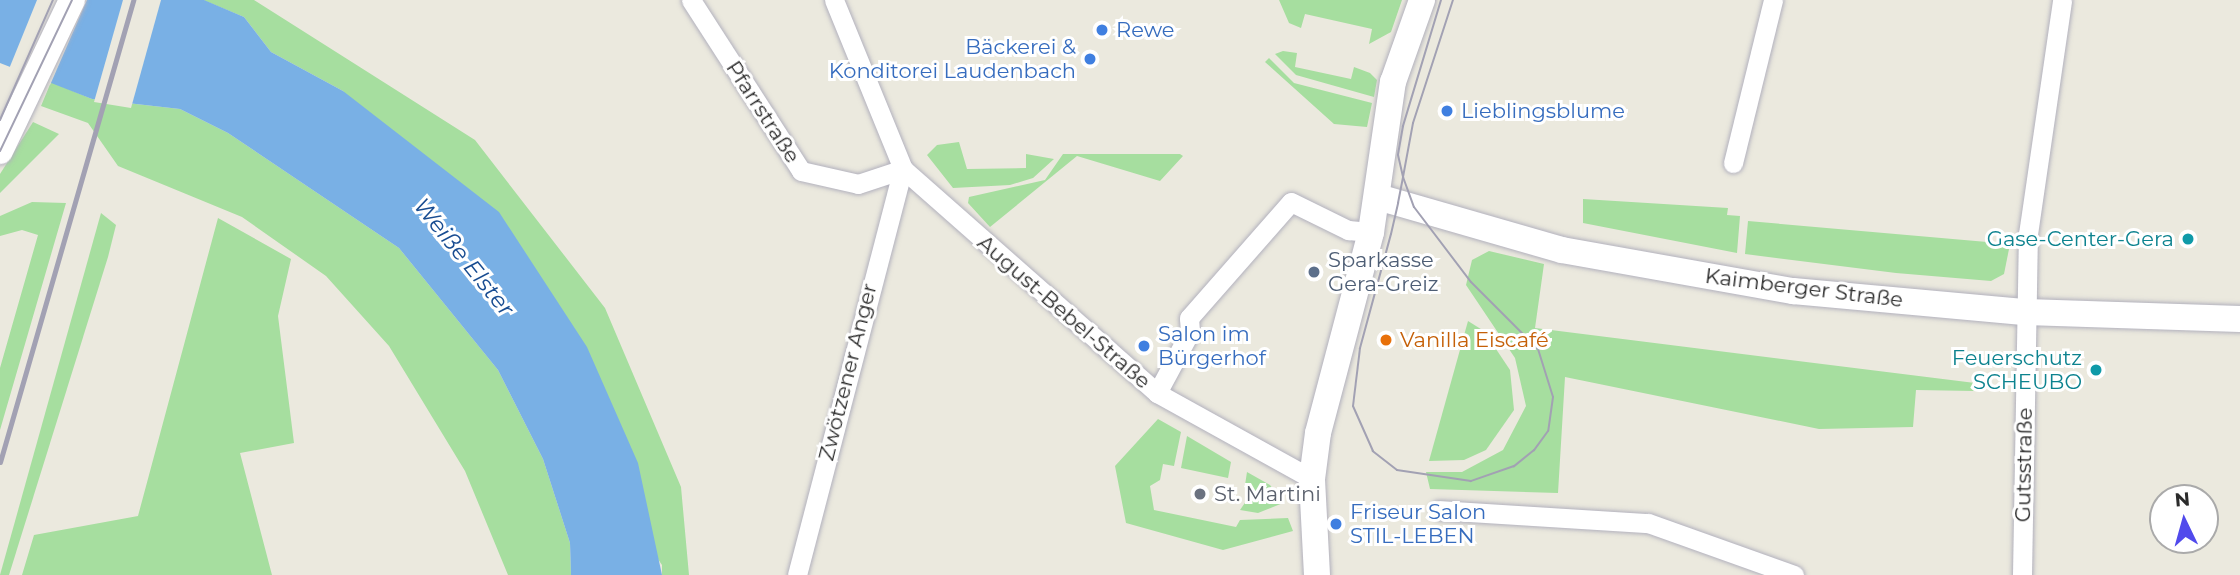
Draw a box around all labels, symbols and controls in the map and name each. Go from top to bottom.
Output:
place label: Rewe [1116,17,1174,43]
marker: Rewe [1094,22,1110,38]
place label: Bäckerei & Konditorei Laudenbach [829,34,1076,84]
marker: Bäckerei & Konditorei Laudenbach [1082,51,1098,67]
street label: Pfarrstraße [721,56,805,168]
place label: Lieblingsblume [1461,98,1625,124]
marker: Lieblingsblume [1439,103,1455,119]
water label: Weiße Elster [408,192,520,322]
place label: Gase-Center-Gera [1987,226,2174,252]
street label: August-Bebel-Straße [972,230,1156,394]
marker: Gase-Center-Gera [2180,231,2196,247]
place label: Sparkasse Gera-Greiz [1328,247,1439,297]
street label: Kaimberger Straße [1704,263,1904,313]
marker: Sparkasse Gera-Greiz [1306,264,1322,280]
street label: Zwötzener Anger [814,281,882,463]
place label: Salon im Bürgerhof [1158,321,1266,371]
place label: Vanilla Eiscafé [1400,327,1549,353]
marker: Vanilla Eiscafé [1378,332,1394,348]
marker: Salon im Bürgerhof [1136,338,1152,354]
place label: Feuerschutz SCHEUBO [1952,345,2082,395]
marker: Feuerschutz SCHEUBO [2088,362,2104,378]
street label: Gutsstraße [2010,408,2038,522]
place label: St. Martini [1214,481,1321,507]
north arrow [2149,484,2219,554]
marker: St. Martini [1192,486,1208,502]
text: N [2174,487,2191,512]
place label: Friseur Salon STIL-LEBEN [1350,499,1486,549]
marker: Friseur Salon STIL-LEBEN [1328,516,1344,532]

